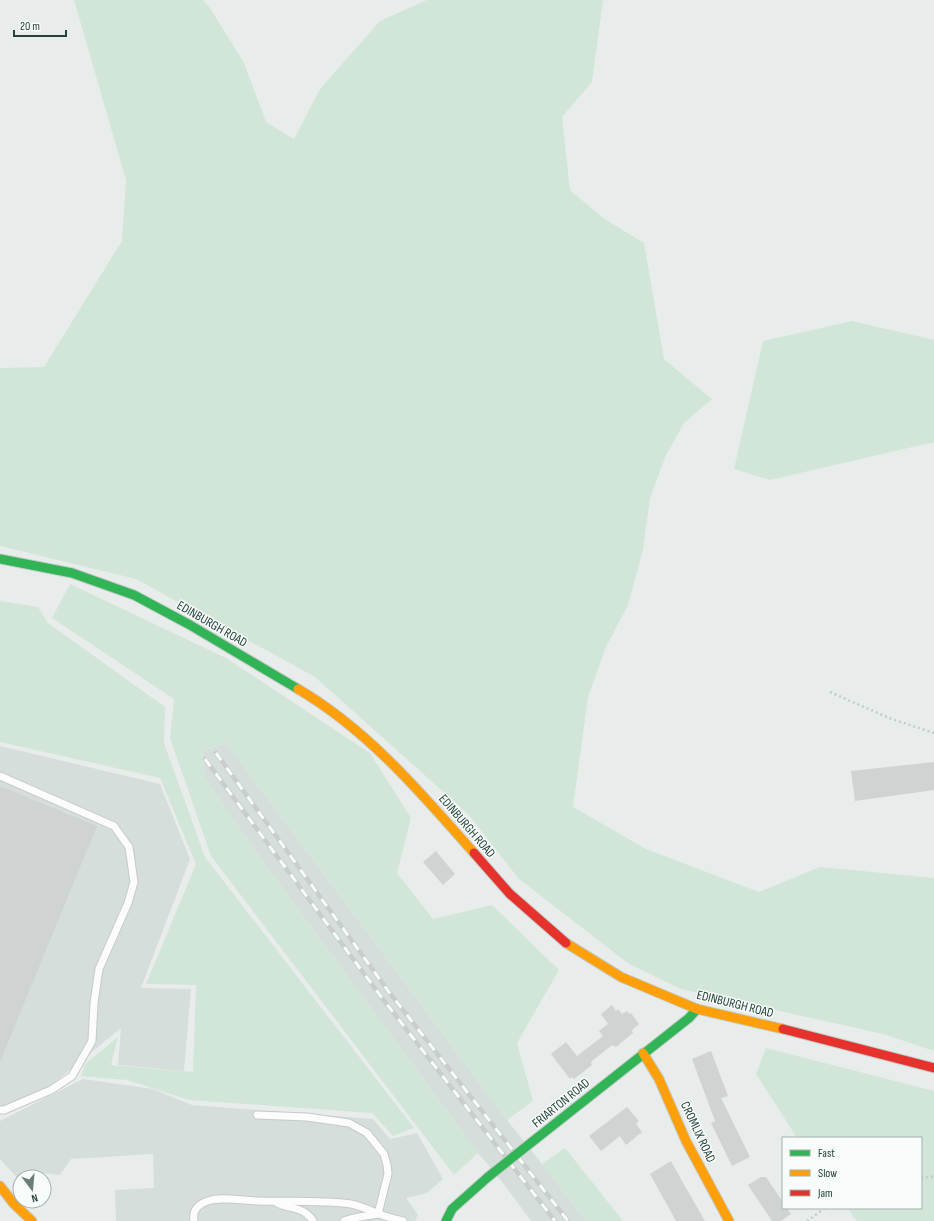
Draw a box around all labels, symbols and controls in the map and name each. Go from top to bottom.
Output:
scale bar [14,12,66,38]
text: 20 m [20,19,40,34]
street label: EDINBURGH ROAD [174,597,250,651]
street label: EDINBURGH ROAD [435,791,499,861]
street label: EDINBURGH ROAD [695,987,775,1021]
street label: FRIARTON ROAD [529,1075,593,1131]
street label: CROMLIX ROAD [677,1099,719,1165]
legend [782,1137,922,1209]
text: Fast [818,1146,835,1161]
text: Slow [818,1166,837,1181]
north arrow [12,1169,52,1209]
text: Jam [817,1186,833,1201]
text: N [30,1191,39,1205]

